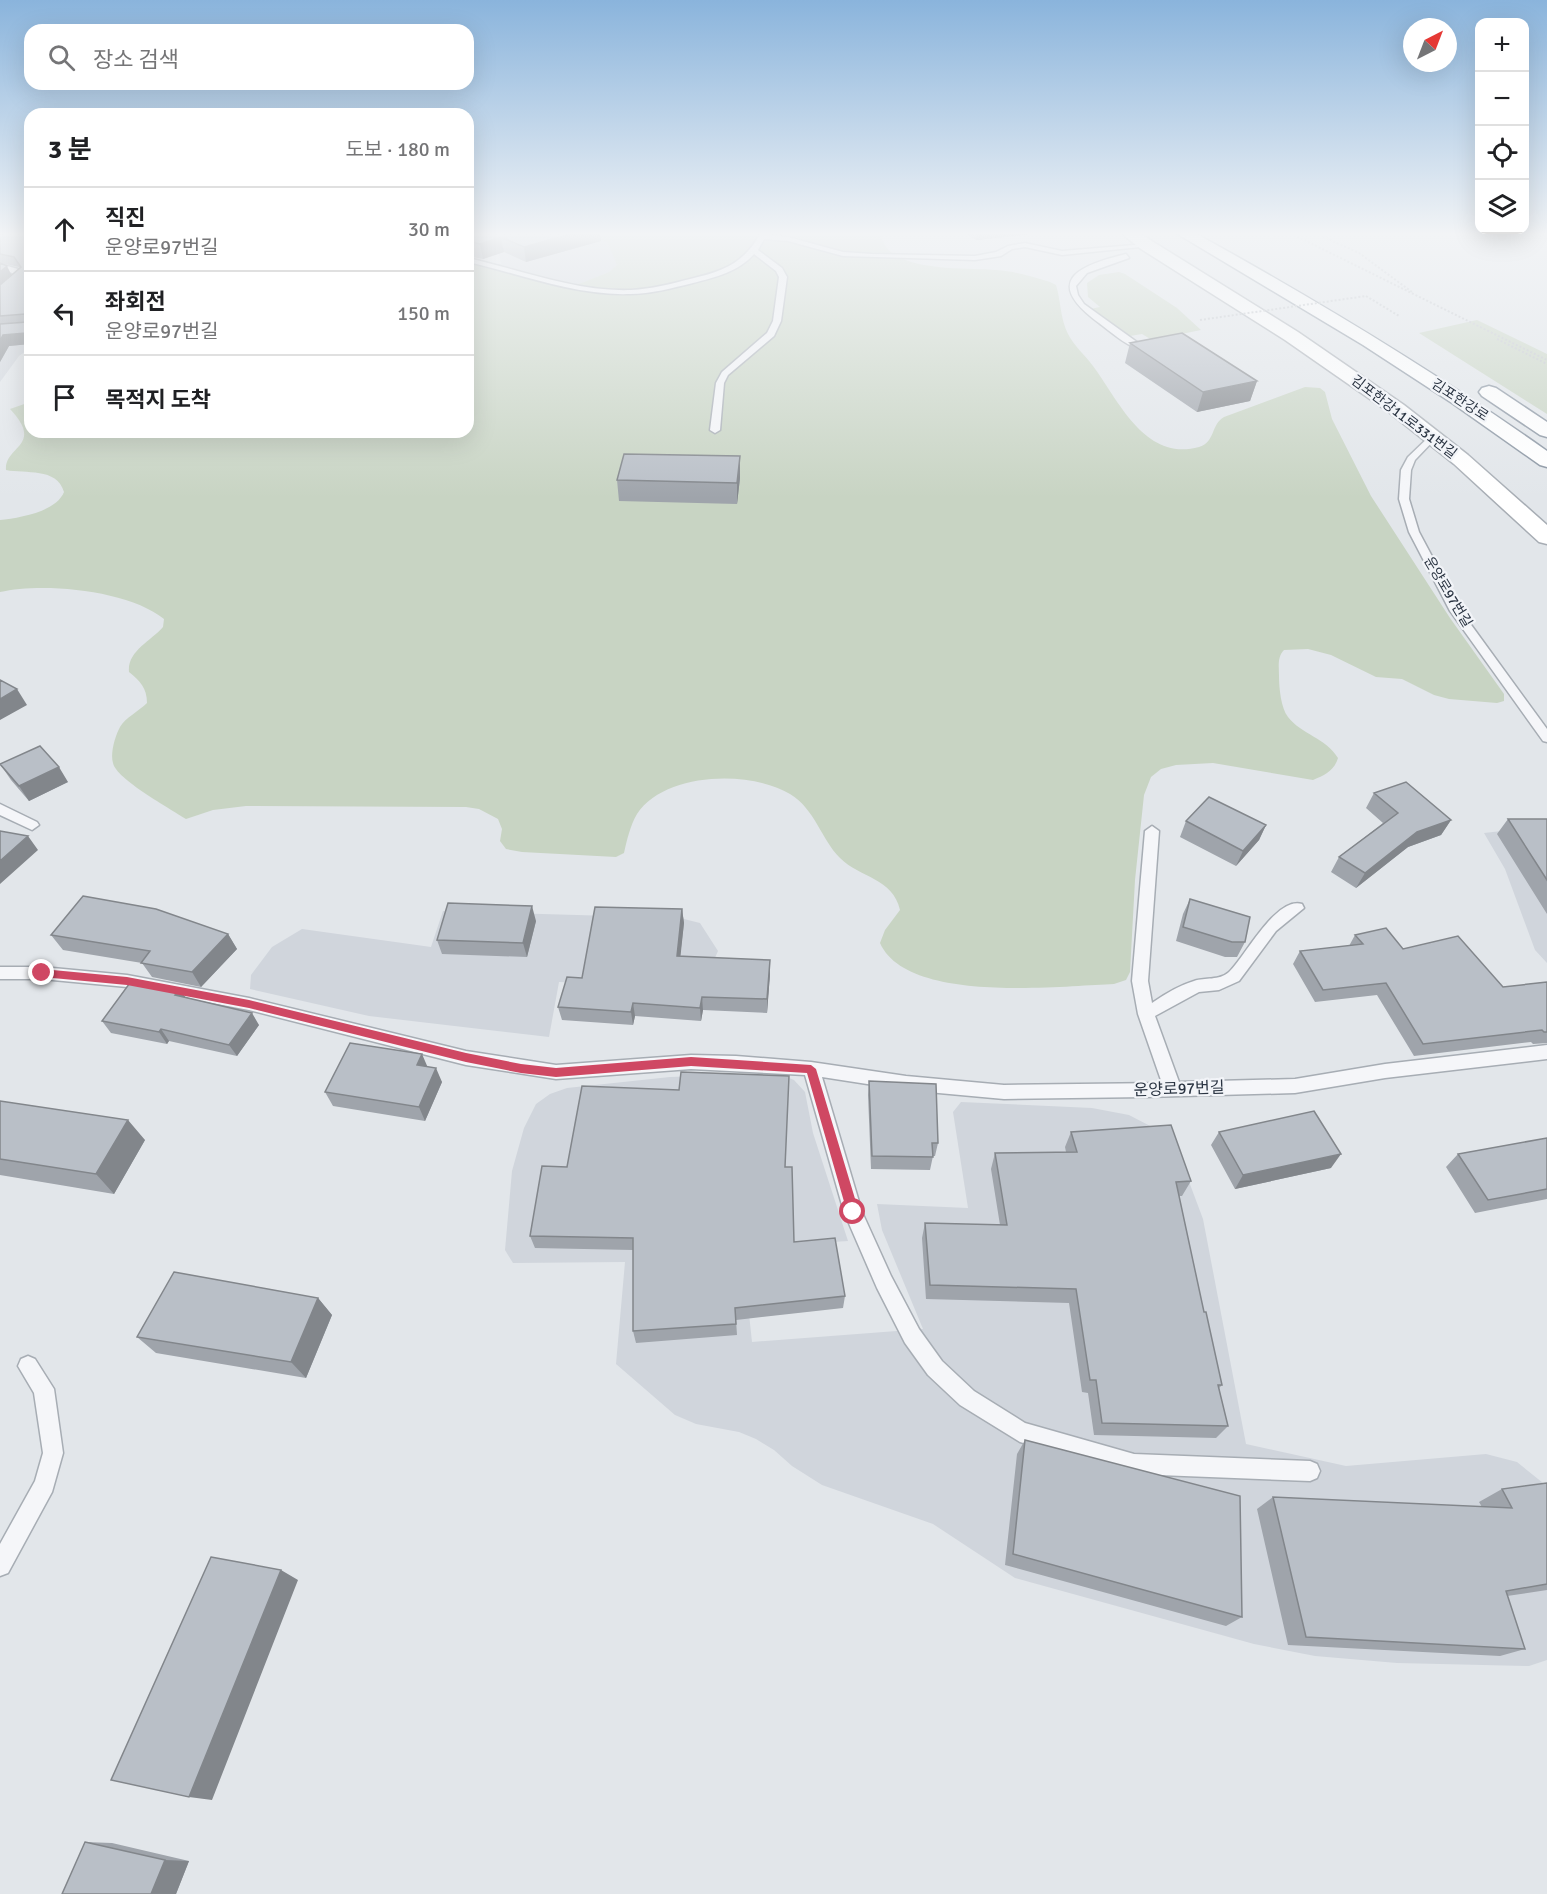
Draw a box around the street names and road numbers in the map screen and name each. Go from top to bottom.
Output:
street label: 김포한강11로331번길 [1348,372,1460,462]
street label: 김포한강로 [1428,375,1492,425]
street label: 운양로97번길 [1420,554,1476,630]
street label: 운양로97번길 [1133,1077,1225,1101]

